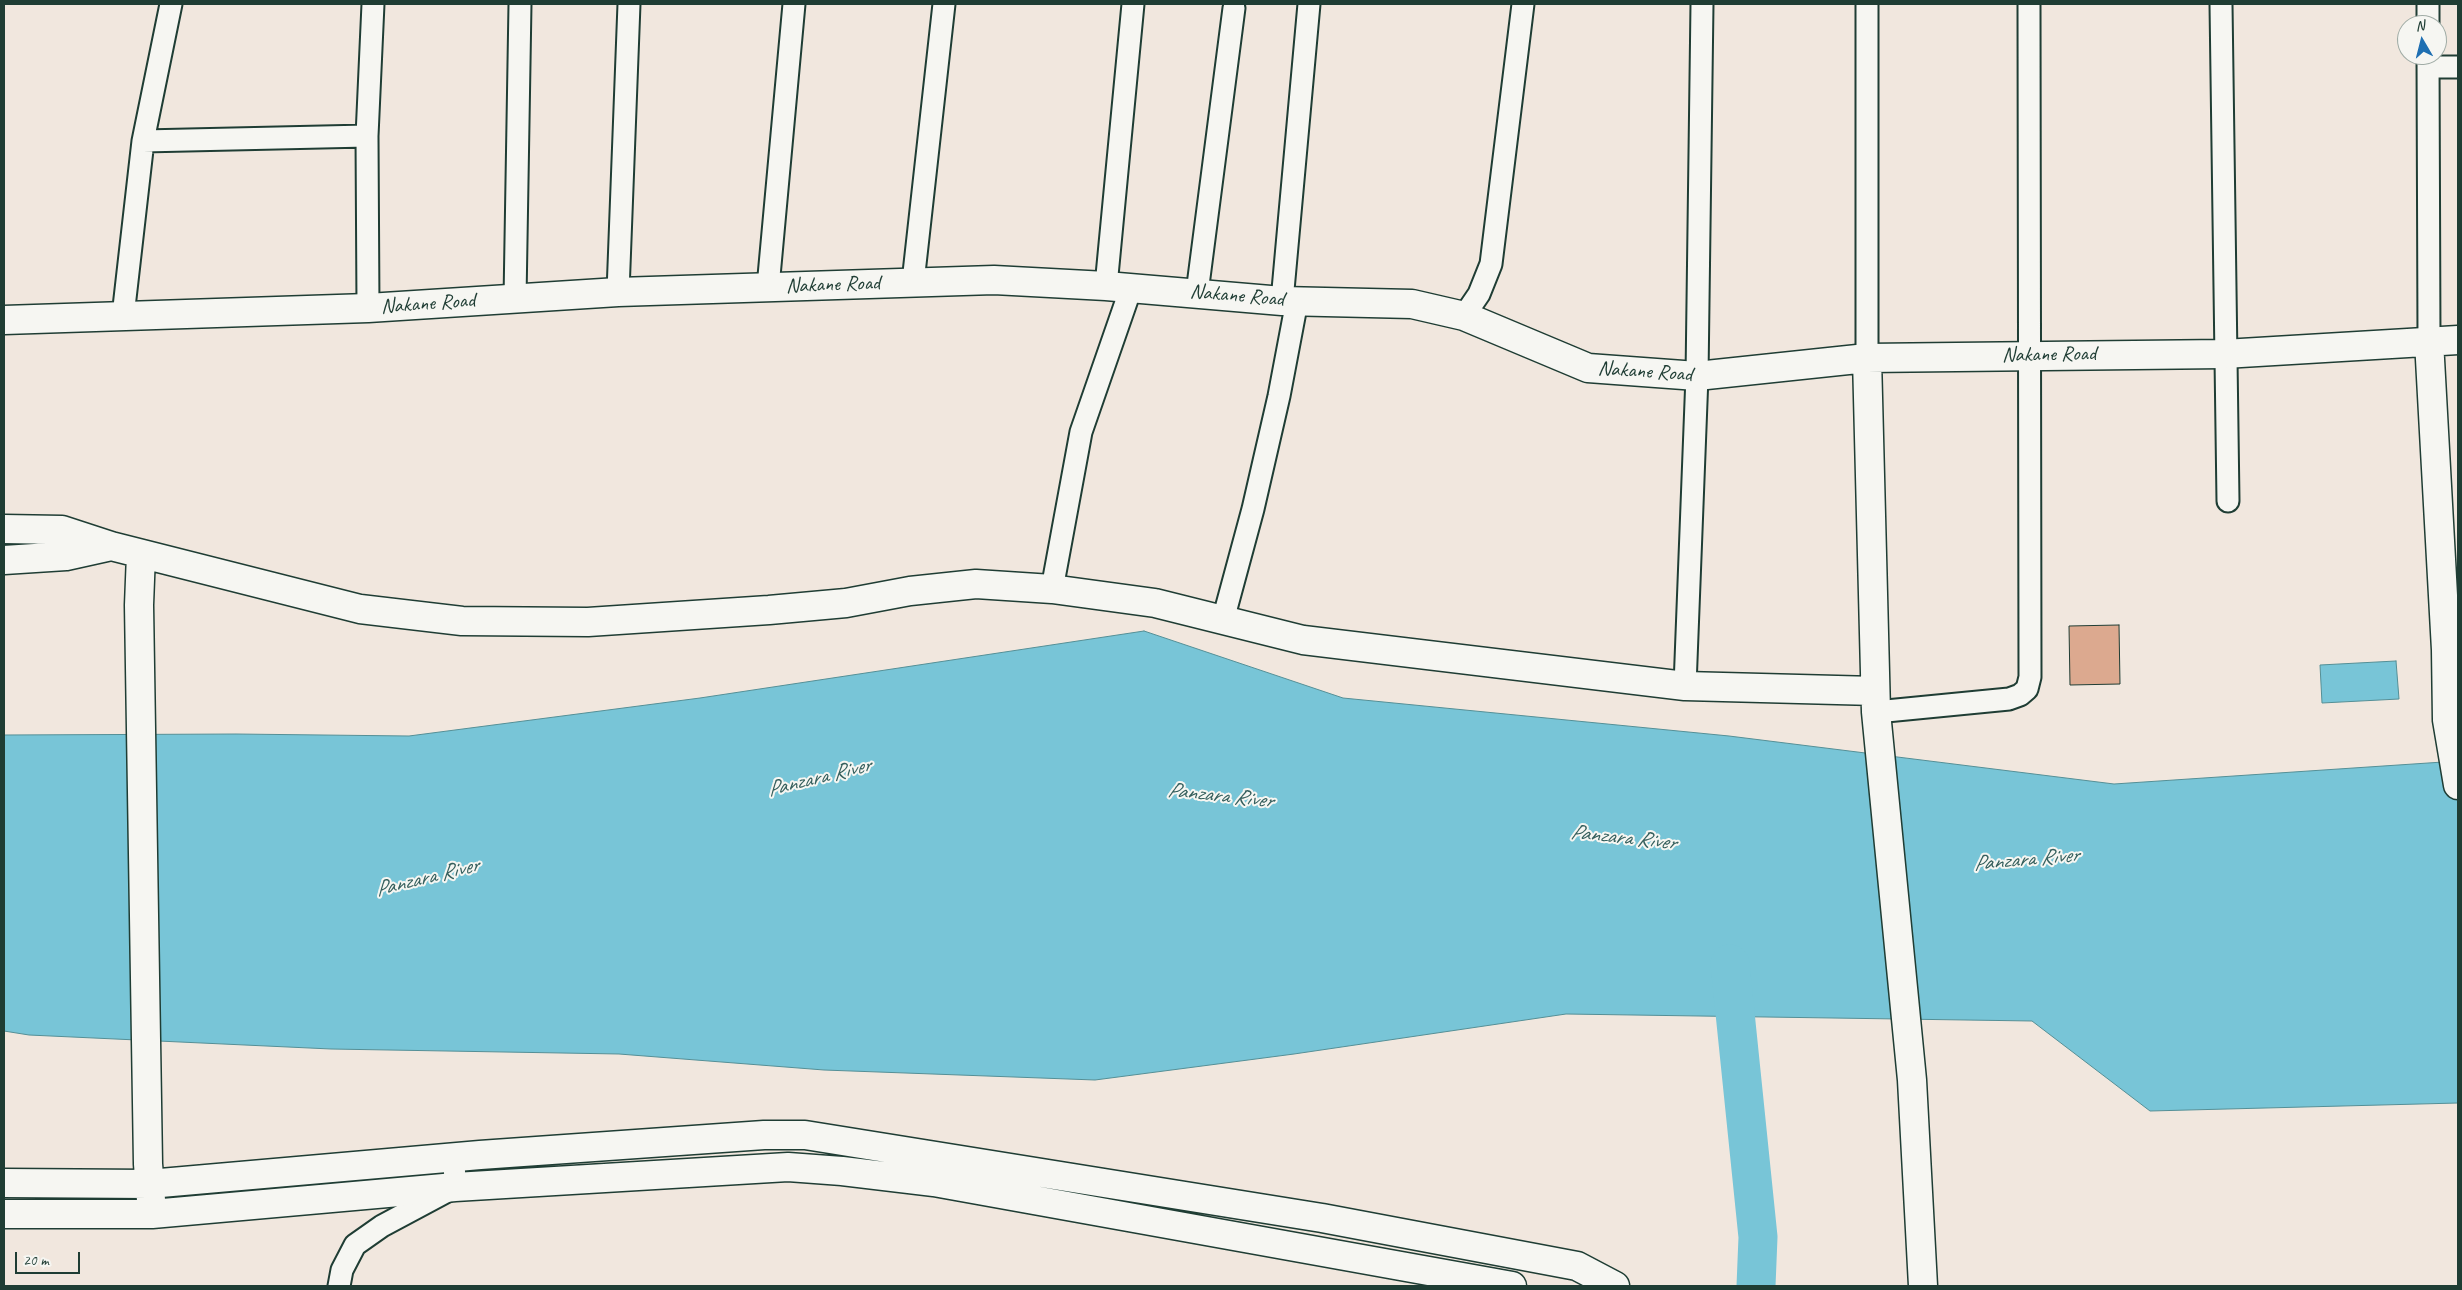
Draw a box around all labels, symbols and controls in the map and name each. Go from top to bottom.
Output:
north arrow [2397,15,2447,65]
text: N [2414,17,2425,35]
street label: Nakane Road [785,271,881,299]
street label: Nakane Road [1189,279,1285,313]
street label: Nakane Road [380,288,476,320]
street label: Nakane Road [2002,342,2096,368]
street label: Nakane Road [1597,356,1693,388]
water label: Panzara River [765,752,873,804]
water label: Panzara River [1166,777,1274,815]
water label: Panzara River [1569,819,1677,857]
water label: Panzara River [1972,842,2080,878]
water label: Panzara River [373,852,481,904]
scale bar [18,1242,82,1274]
text: 20 m [23,1251,49,1270]

